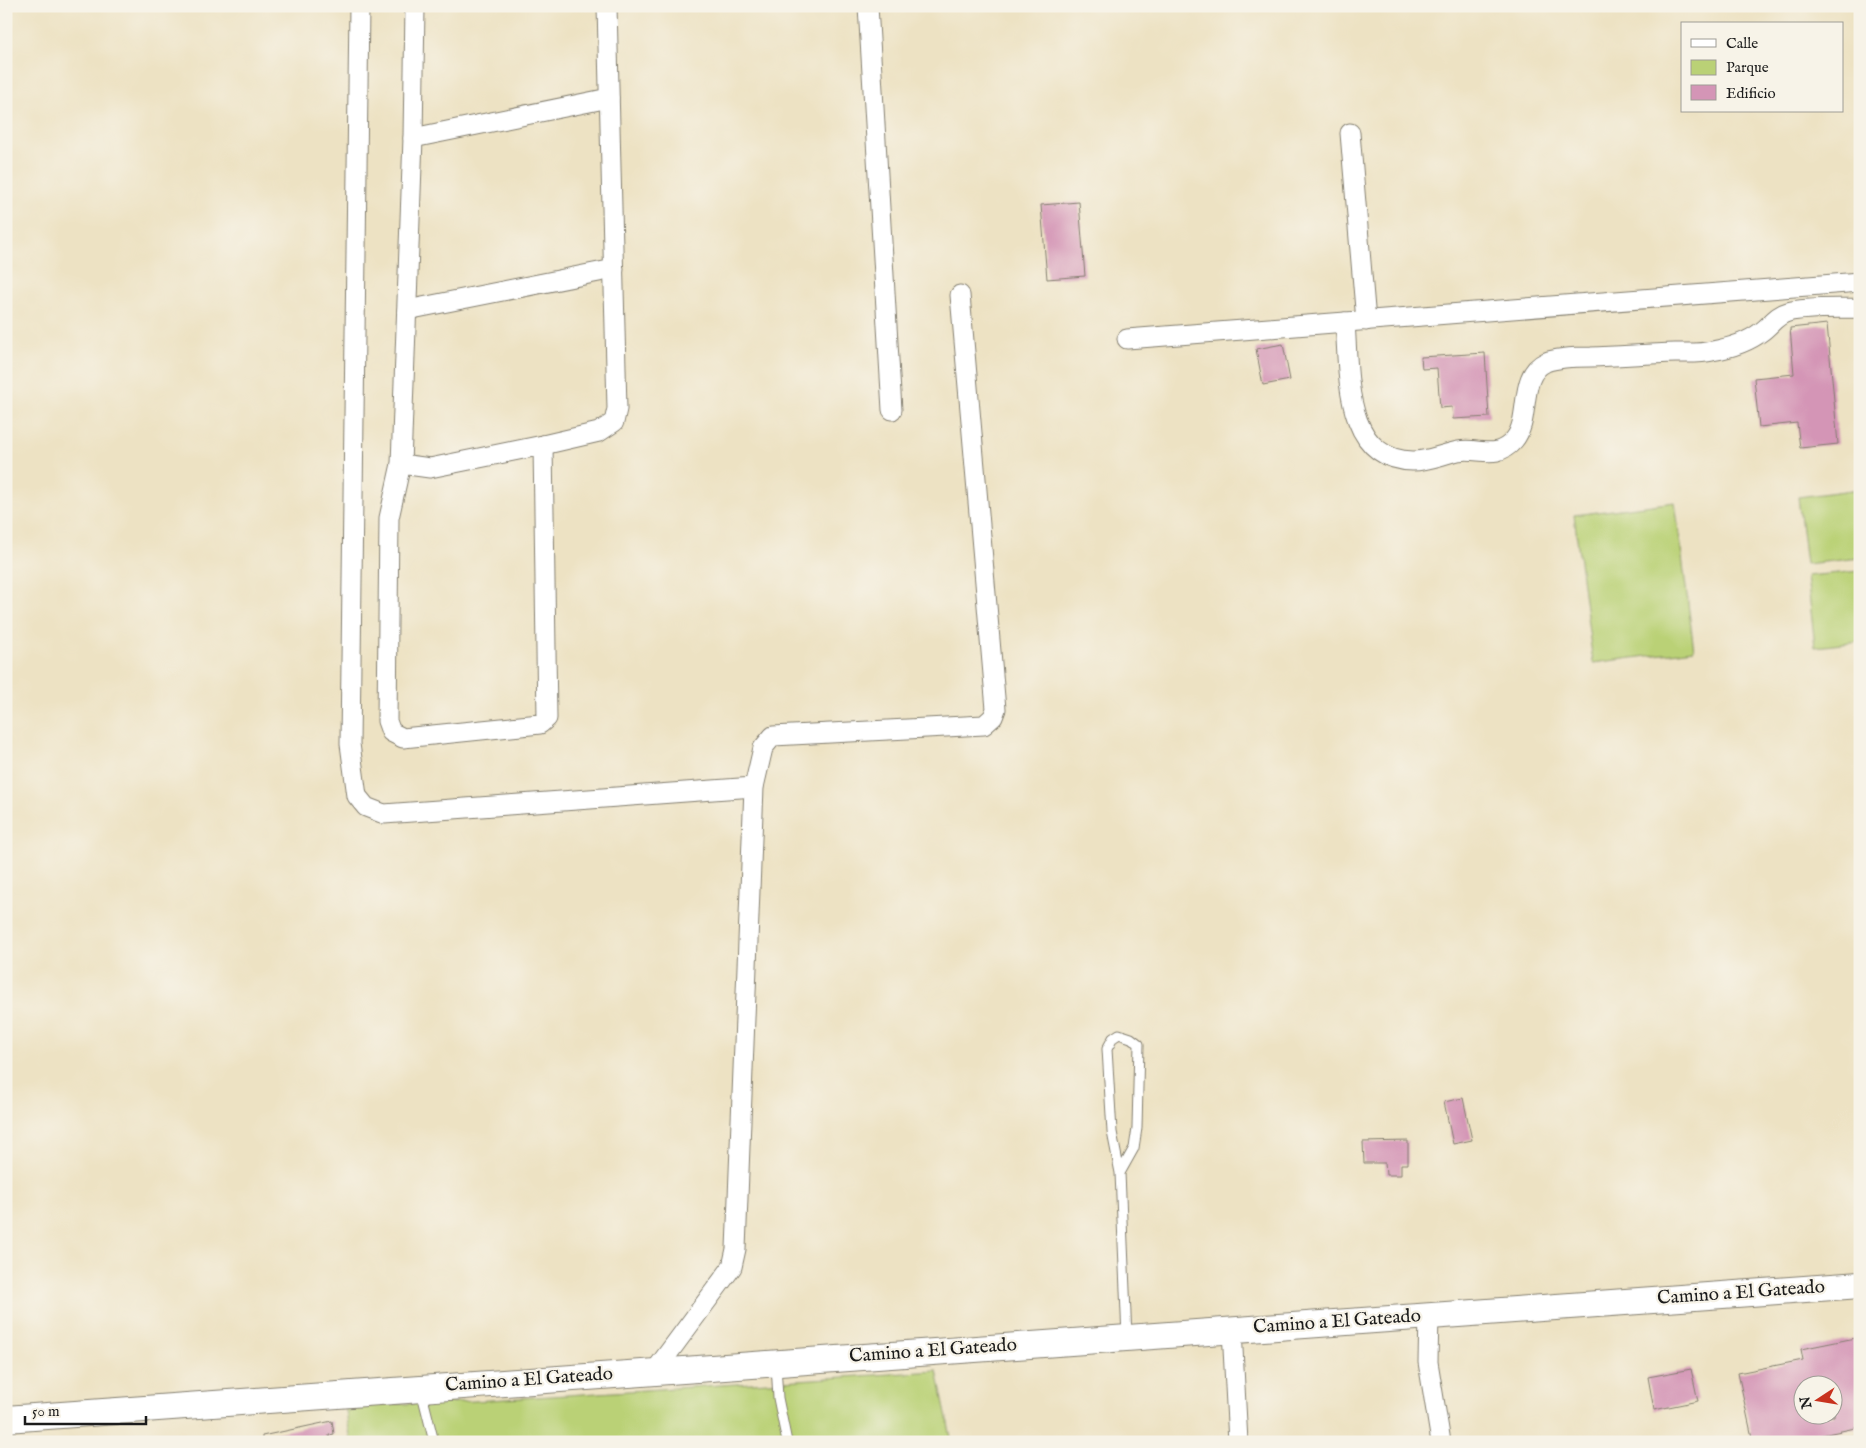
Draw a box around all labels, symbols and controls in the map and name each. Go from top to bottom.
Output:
legend [1681,22,1844,112]
text: Calle [1726,34,1758,53]
text: Parque [1726,58,1769,77]
text: Edificio [1726,84,1776,103]
street label: Camino a El Gateado [1656,1275,1826,1311]
street label: Camino a El Gateado [1252,1304,1422,1340]
street label: Camino a El Gateado [848,1333,1018,1369]
street label: Camino a El Gateado [444,1362,614,1398]
north arrow [1794,1376,1844,1426]
scale bar [25,1393,146,1425]
text: N [1796,1395,1817,1411]
text: 50 m [32,1402,60,1421]

